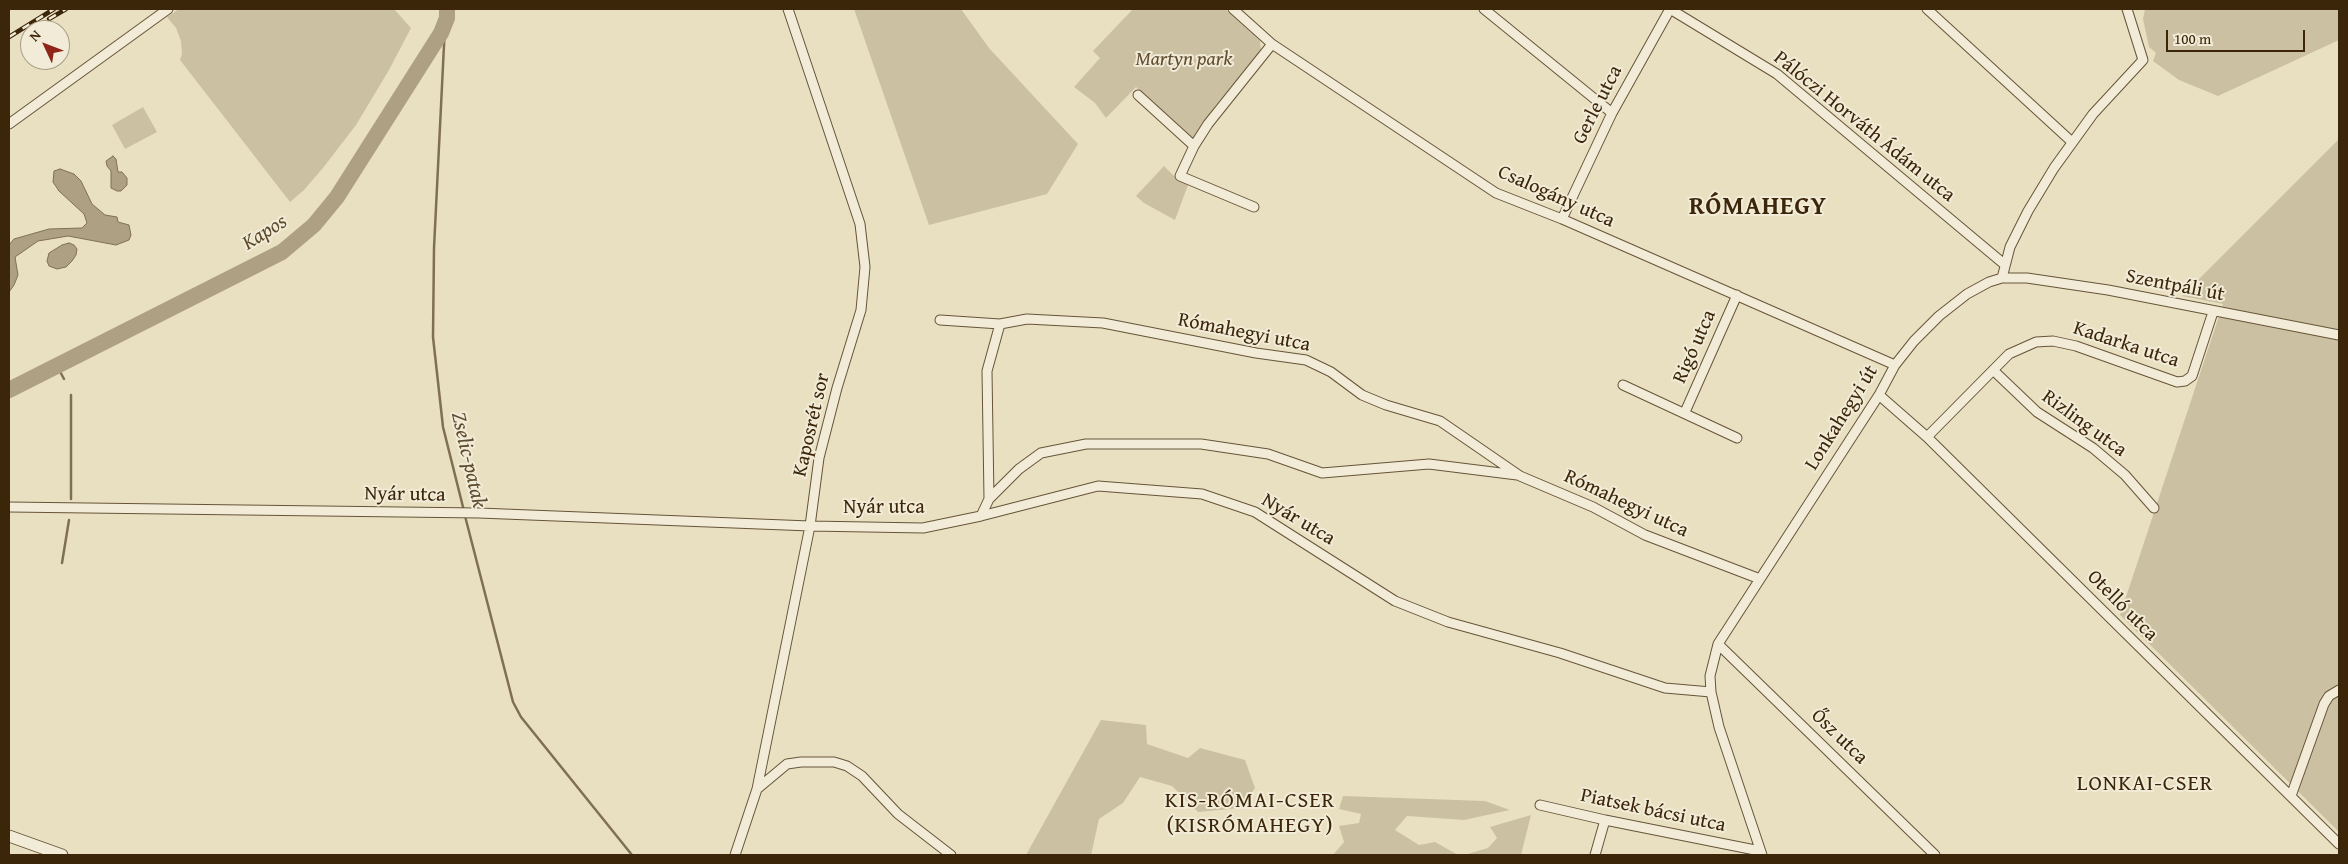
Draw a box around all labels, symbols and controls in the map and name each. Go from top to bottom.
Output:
north arrow [20,20,70,70]
scale bar [2168,20,2307,52]
text: N [24,25,45,46]
text: 100 m [2174,28,2211,49]
street label: Pálóczi Horváth Ádám utca [1768,46,1960,208]
park label: Martyn park [1136,48,1232,72]
street label: Gerle utca [1568,62,1628,148]
street label: Csalogány utca [1494,161,1618,233]
district label: RÓMAHEGY [1688,193,1828,223]
water label: Kapos [238,210,292,256]
street label: Szentpáli út [2124,265,2226,307]
street label: Rigó utca [1668,307,1722,387]
street label: Rómahegyi utca [1176,308,1312,358]
street label: Kadarka utca [2070,317,2182,373]
street label: Lonkahegyi út [1800,361,1884,475]
street label: Kaposrét sor [788,371,836,479]
street label: Rizling utca [2037,385,2131,463]
water label: Zselic-patak [445,409,491,511]
street label: Rómahegyi utca [1560,465,1692,543]
street label: Nyár utca [364,482,446,508]
street label: Nyár utca [1257,489,1339,551]
street label: Nyár utca [843,496,925,520]
street label: Otelló utca [2081,565,2163,647]
street label: Ősz utca [1806,704,1872,770]
district label: LONKAI-CSER [2075,771,2215,797]
street label: Piatsek bácsi utca [1578,784,1728,838]
district label: KIS-RÓMAI-CSER (KISRÓMAHEGY) [1163,788,1337,839]

